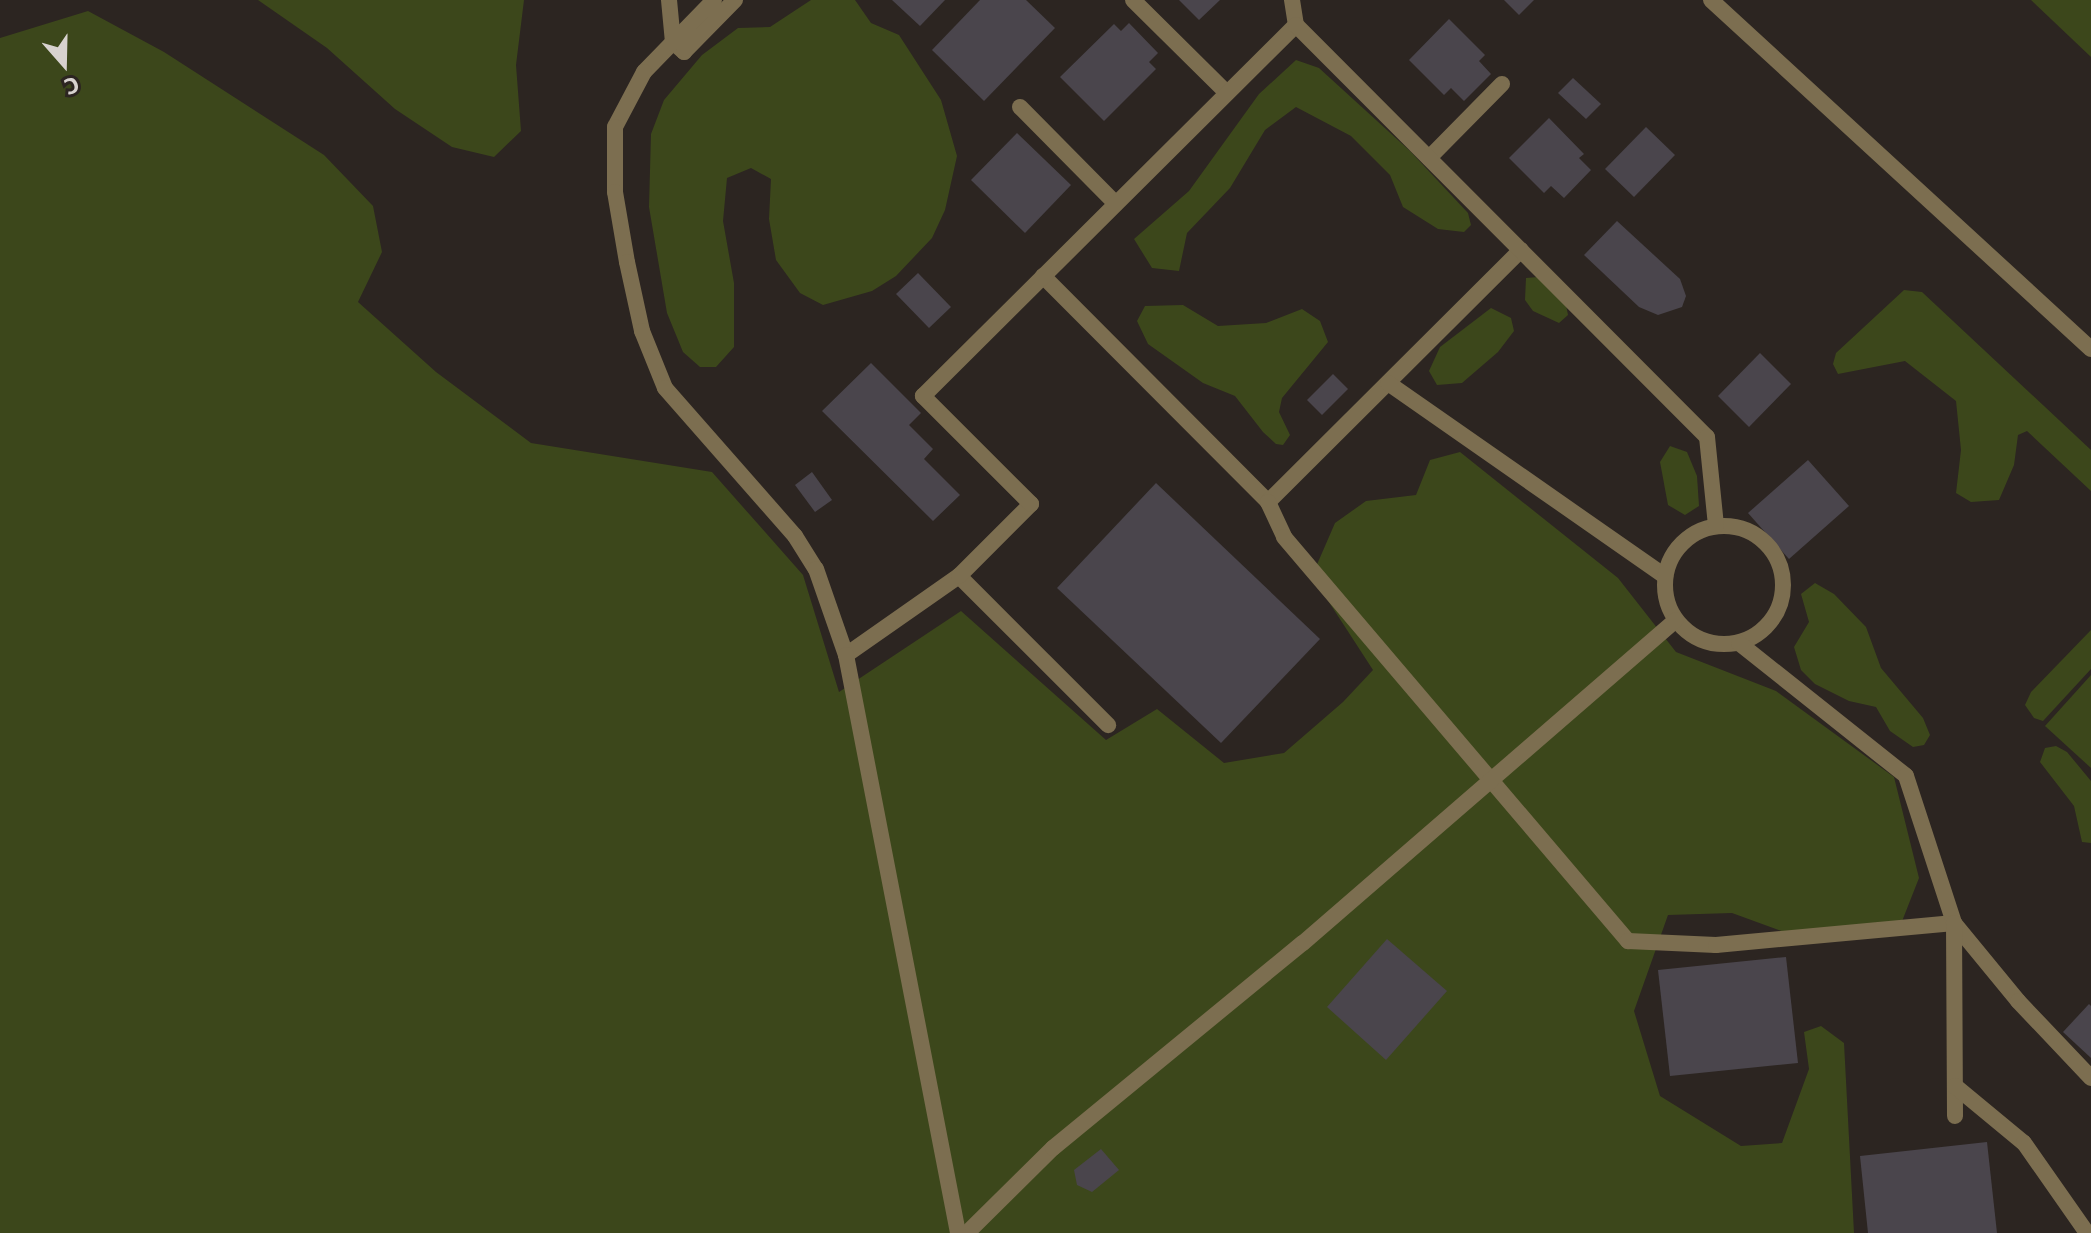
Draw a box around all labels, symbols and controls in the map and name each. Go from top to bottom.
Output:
north arrow [24,24,104,104]
text: С [60,70,84,103]

